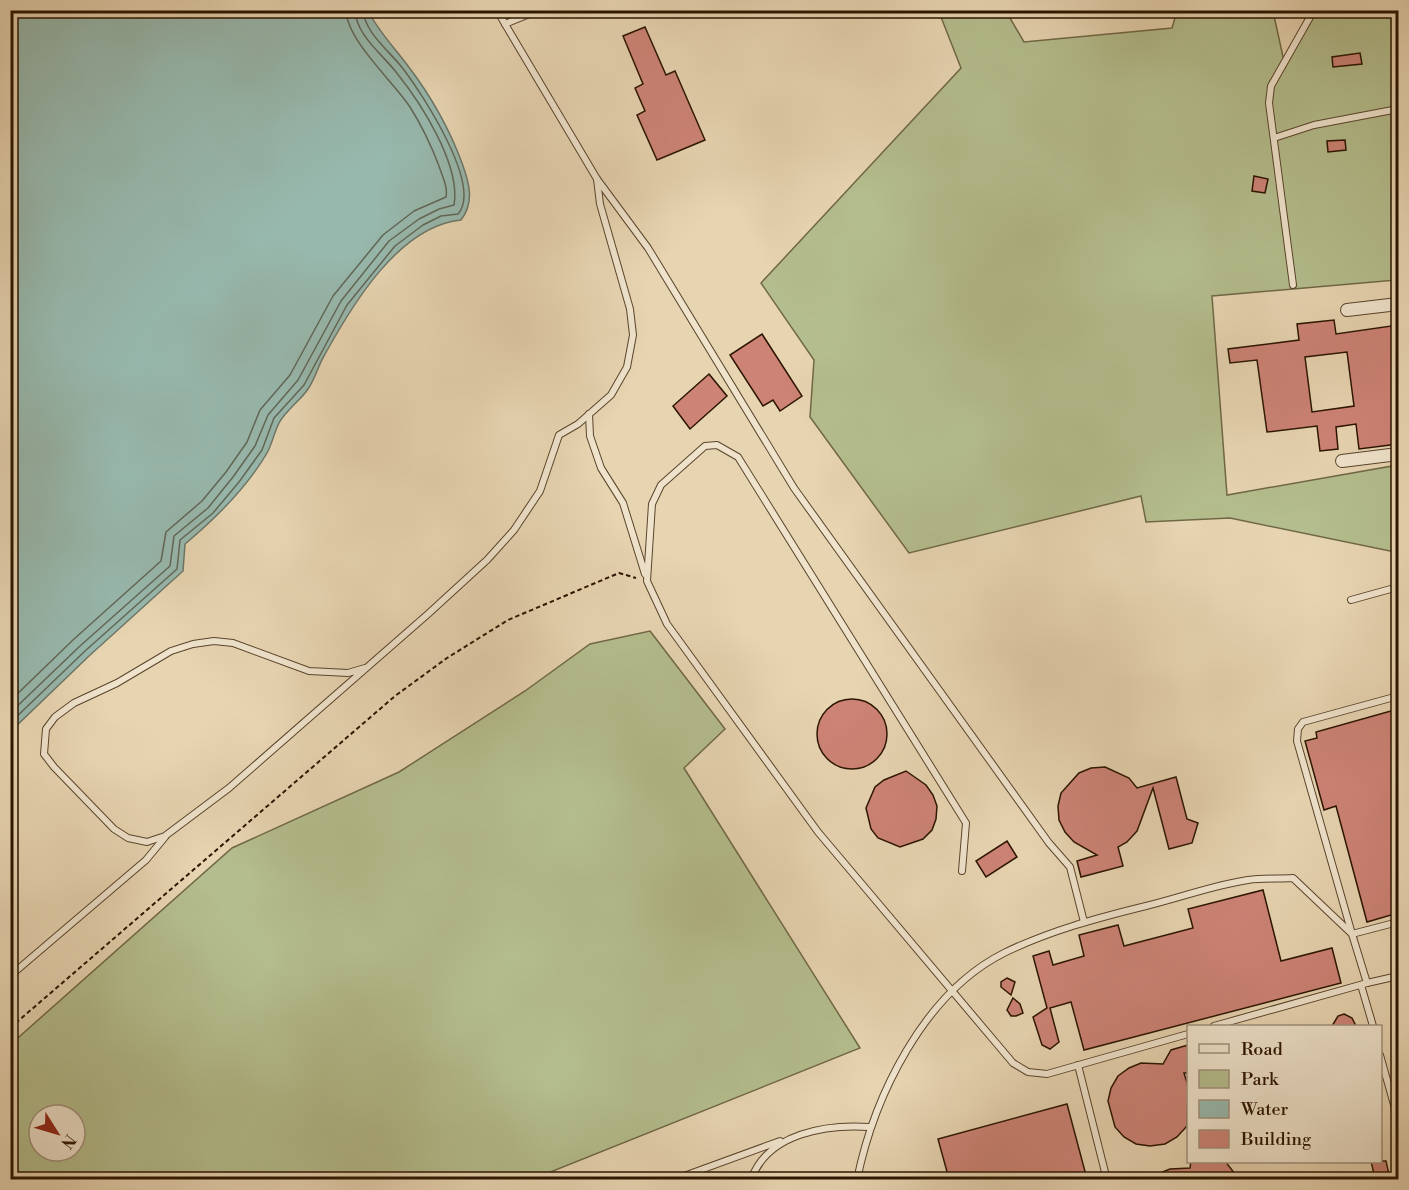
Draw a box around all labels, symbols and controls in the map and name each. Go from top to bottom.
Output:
legend [1187,1025,1382,1163]
text: Road [1241,1038,1284,1061]
text: Park [1241,1068,1280,1091]
text: Water [1240,1098,1289,1121]
north arrow [27,1103,87,1163]
text: Building [1240,1128,1312,1151]
text: N [56,1130,80,1153]

